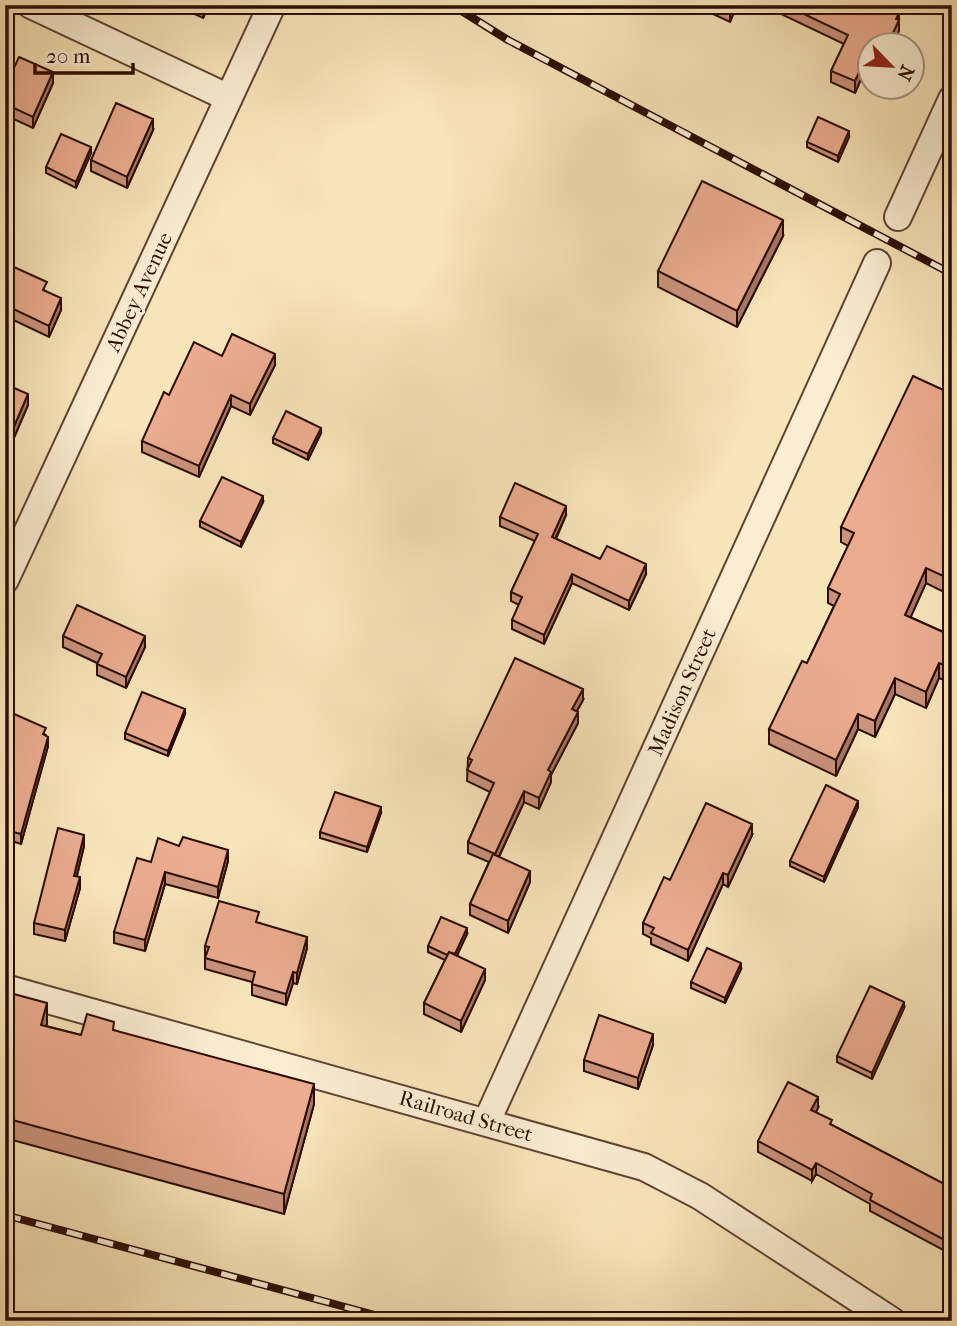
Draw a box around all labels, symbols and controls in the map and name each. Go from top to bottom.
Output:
scale bar [35,32,133,76]
north arrow [856,32,926,102]
text: 20 m [46,44,91,68]
text: N [892,62,919,84]
street label: Abbey Avenue [100,228,177,356]
street label: Madison Street [643,624,721,759]
street label: Railroad Street [396,1085,536,1147]

